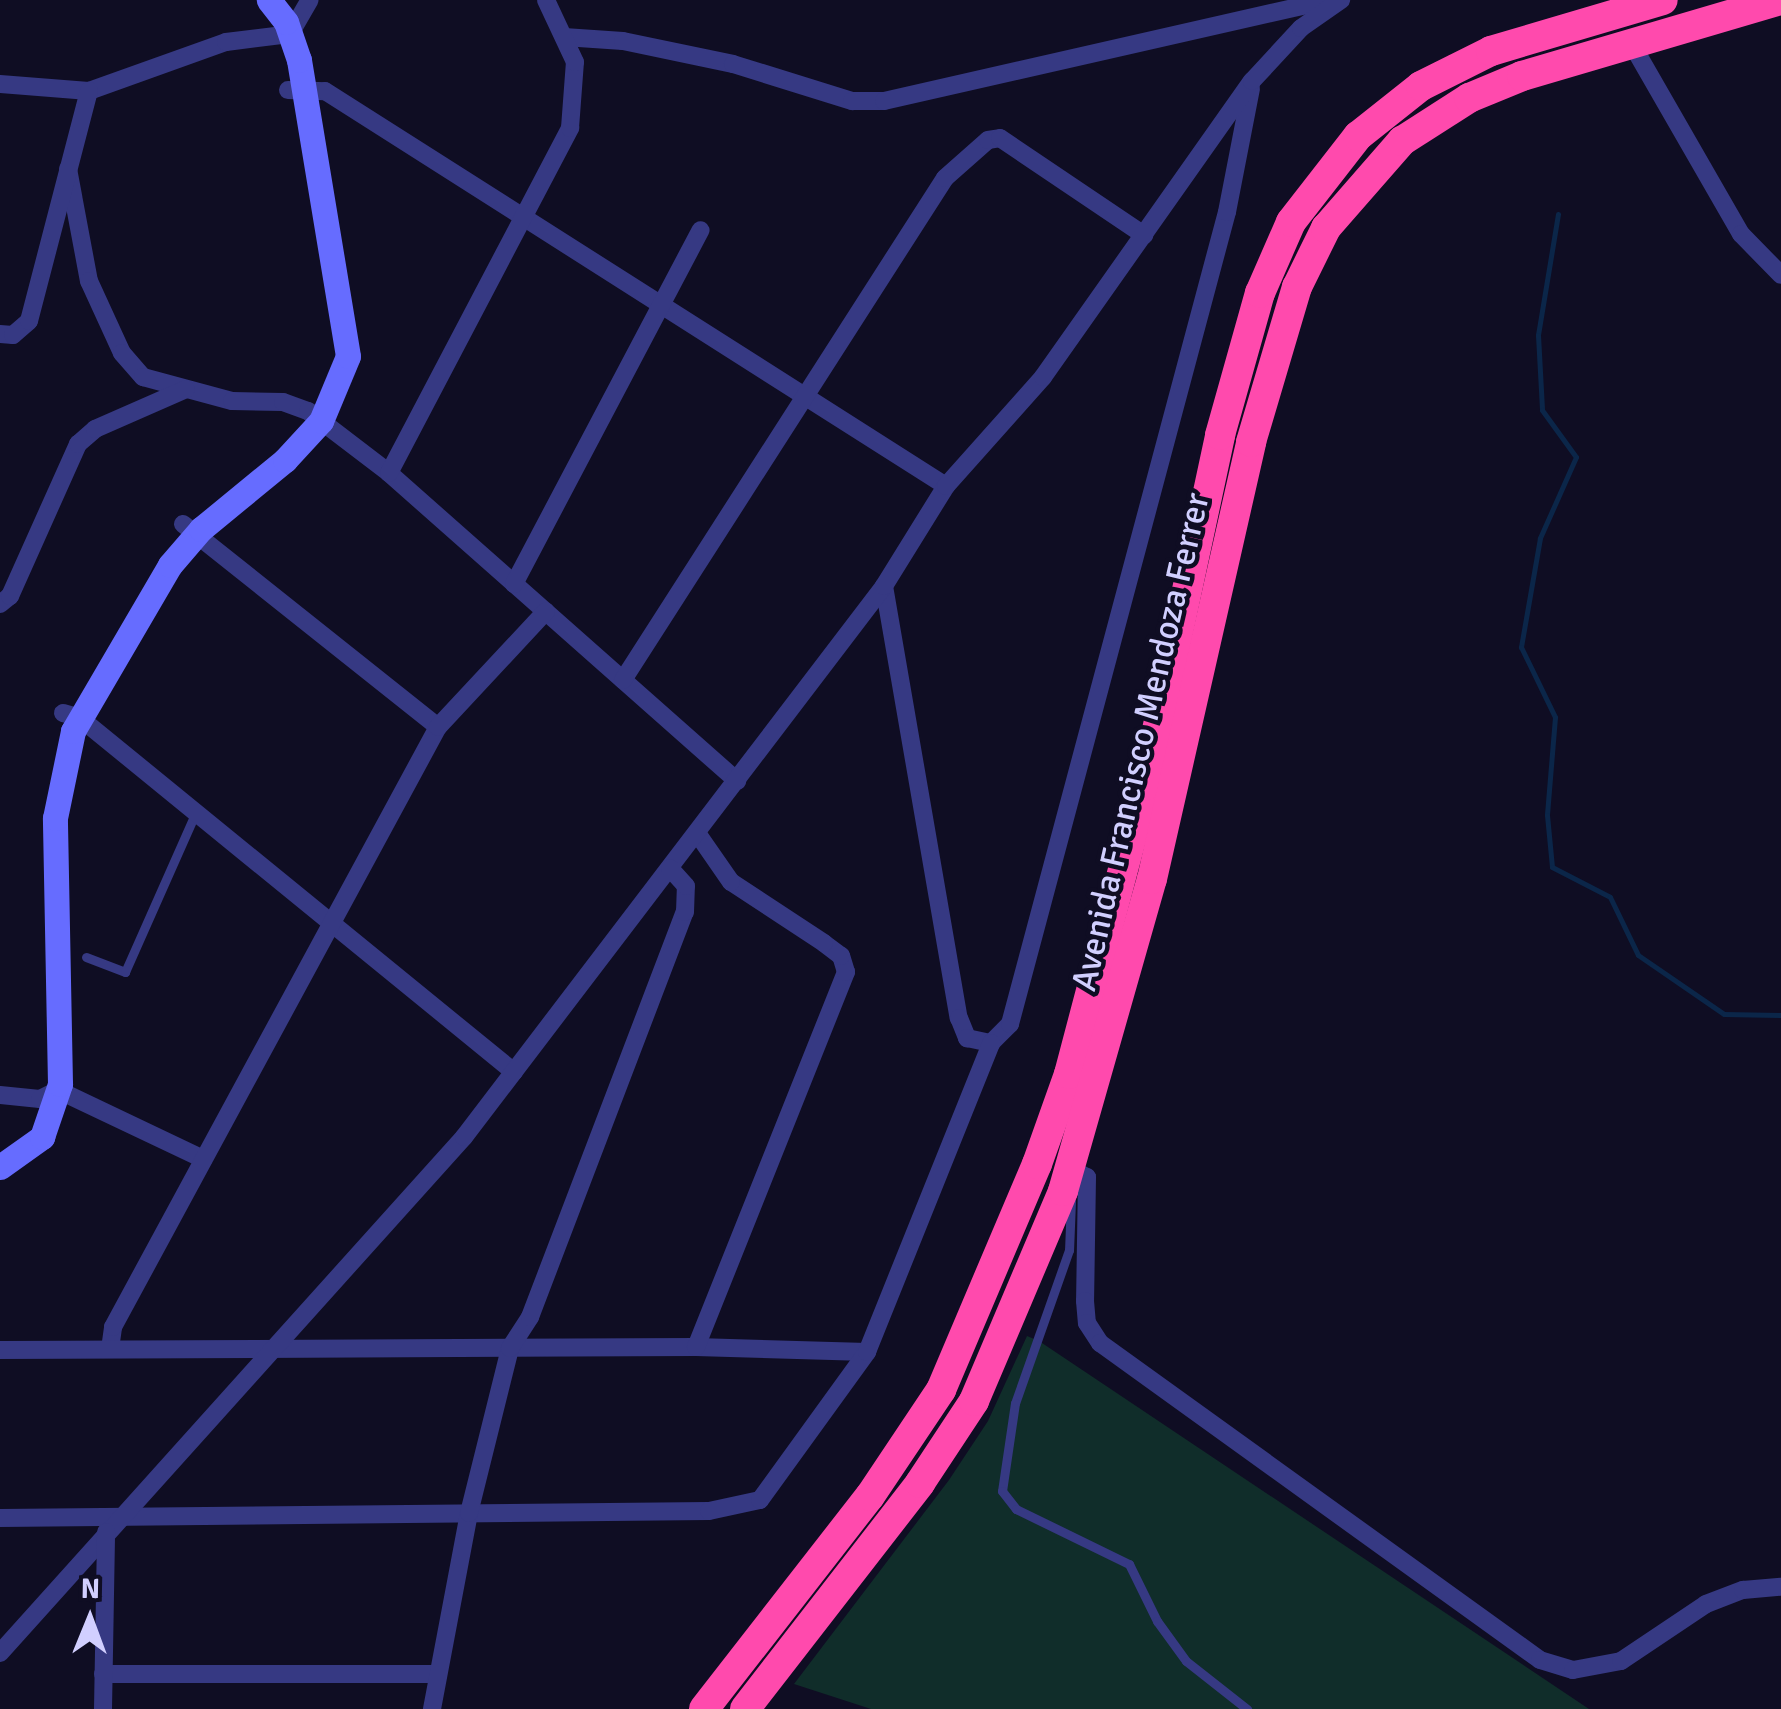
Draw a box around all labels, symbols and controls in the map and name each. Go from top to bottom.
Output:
street label: Avenida Francisco Mendoza Ferrer [1063,489,1219,995]
north arrow [40,1569,140,1669]
text: N [80,1572,101,1606]

